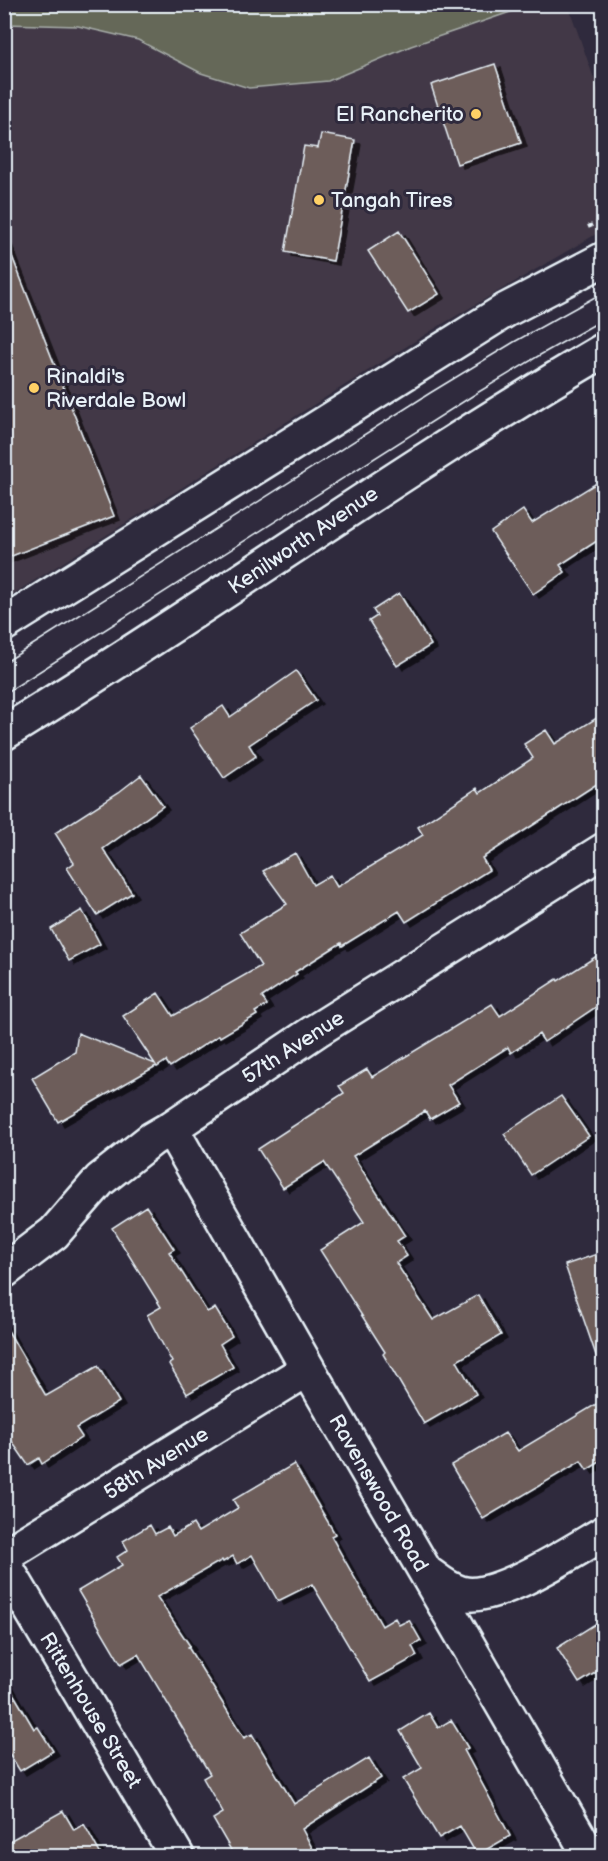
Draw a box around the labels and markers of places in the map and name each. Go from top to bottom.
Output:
place label: El Rancherito [336,102,464,127]
marker: El Rancherito [469,107,483,121]
place label: Tangah Tires [331,188,453,213]
marker: Tangah Tires [312,193,326,207]
place label: Rinaldi's Riverdale Bowl [46,364,186,413]
marker: Rinaldi's Riverdale Bowl [27,381,41,395]

